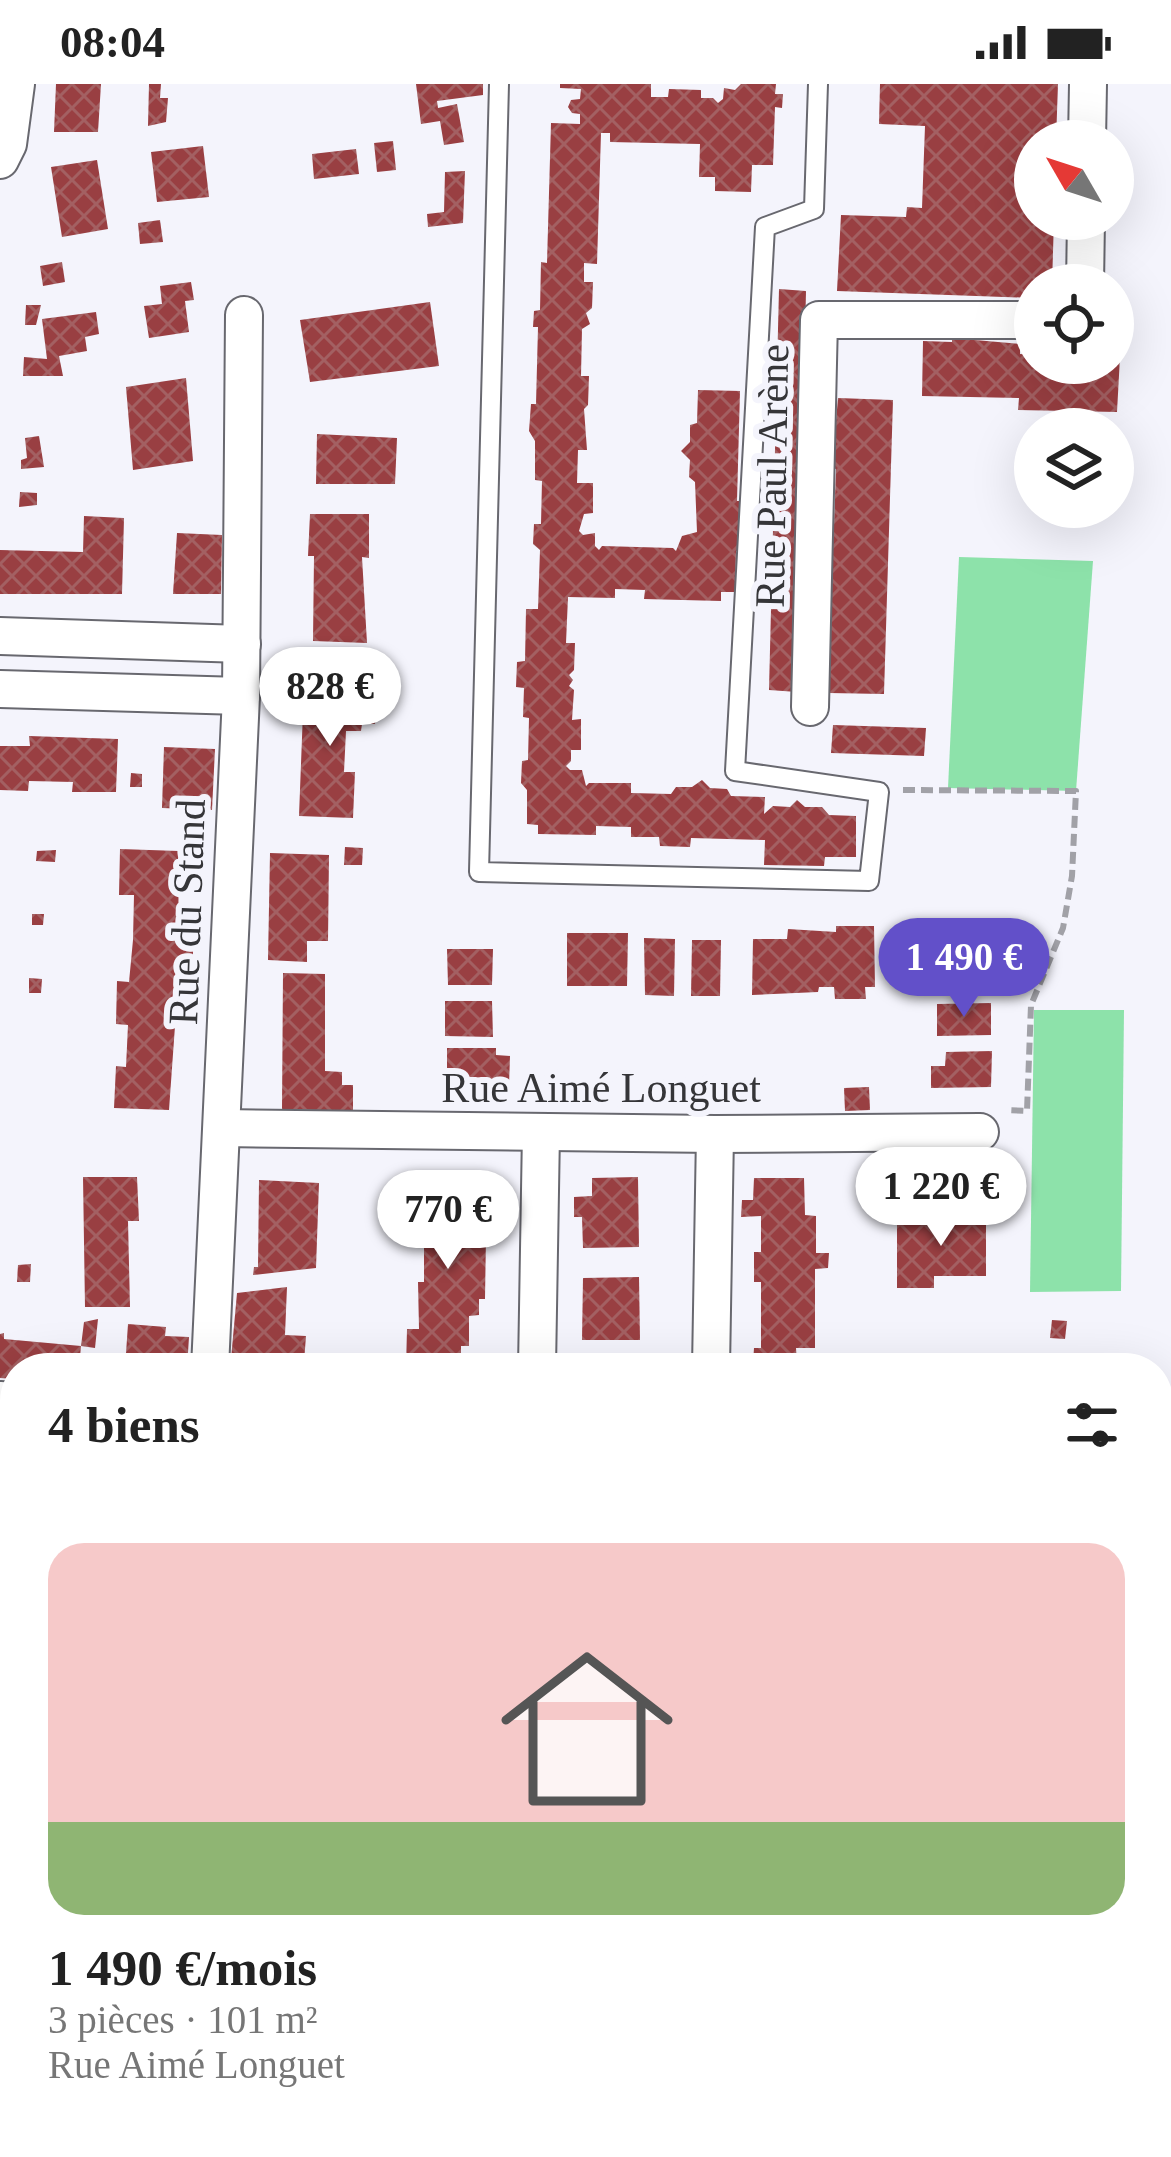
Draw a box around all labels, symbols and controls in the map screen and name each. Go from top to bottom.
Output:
text: 08:04 [60,17,165,67]
north arrow [1014,120,1134,240]
map controls [1014,120,1134,528]
button: locate [1014,264,1134,384]
street label: Rue Paul Arène [747,344,797,608]
button: layers [1014,408,1134,528]
pin: 828 € [246,647,414,749]
text: 828 € [286,664,374,707]
street label: Rue du Stand [160,798,214,1026]
pin: 1 490 € [853,918,1075,1020]
text: 1 490 € [906,935,1023,978]
street label: Rue Aimé Longuet [441,1065,761,1111]
pin: 1 220 € [830,1147,1052,1249]
text: 1 220 € [883,1164,1000,1207]
pin: 770 € [364,1170,532,1272]
text: 770 € [404,1187,492,1230]
icon: filters [1059,1392,1125,1458]
text: 4 biens [48,1397,200,1453]
icon: home [479,1621,695,1837]
text: 1 490 €/mois [48,1940,317,1996]
text: 3 pièces · 101 m² [48,1998,317,2041]
text: Rue Aimé Longuet [48,2043,345,2086]

